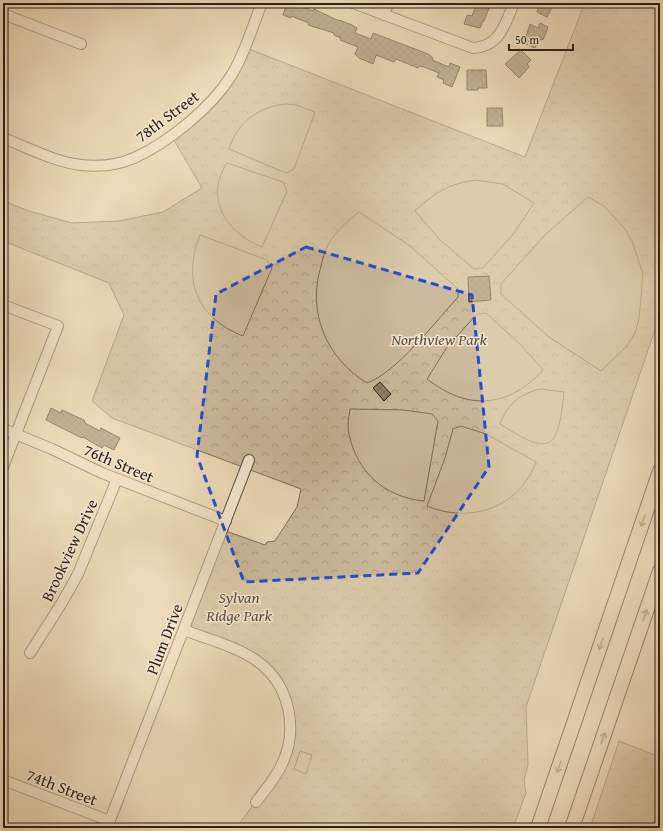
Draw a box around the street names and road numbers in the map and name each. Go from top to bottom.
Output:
street label: 78th Street [130,84,204,148]
street label: 76th Street [80,437,158,489]
street label: Brookview Drive [35,495,103,605]
street label: Plum Drive [139,600,189,678]
street label: 74th Street [23,763,101,812]

